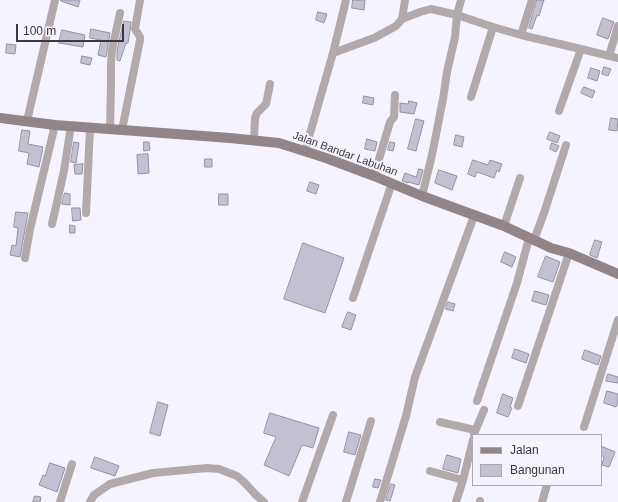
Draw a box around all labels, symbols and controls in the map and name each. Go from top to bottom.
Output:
scale bar [18,16,126,42]
text: 100 m [23,24,56,38]
street label: Jalan Bandar Labuhan [291,129,399,179]
legend [472,434,602,486]
text: Jalan [510,443,539,457]
text: Bangunan [510,463,565,477]

